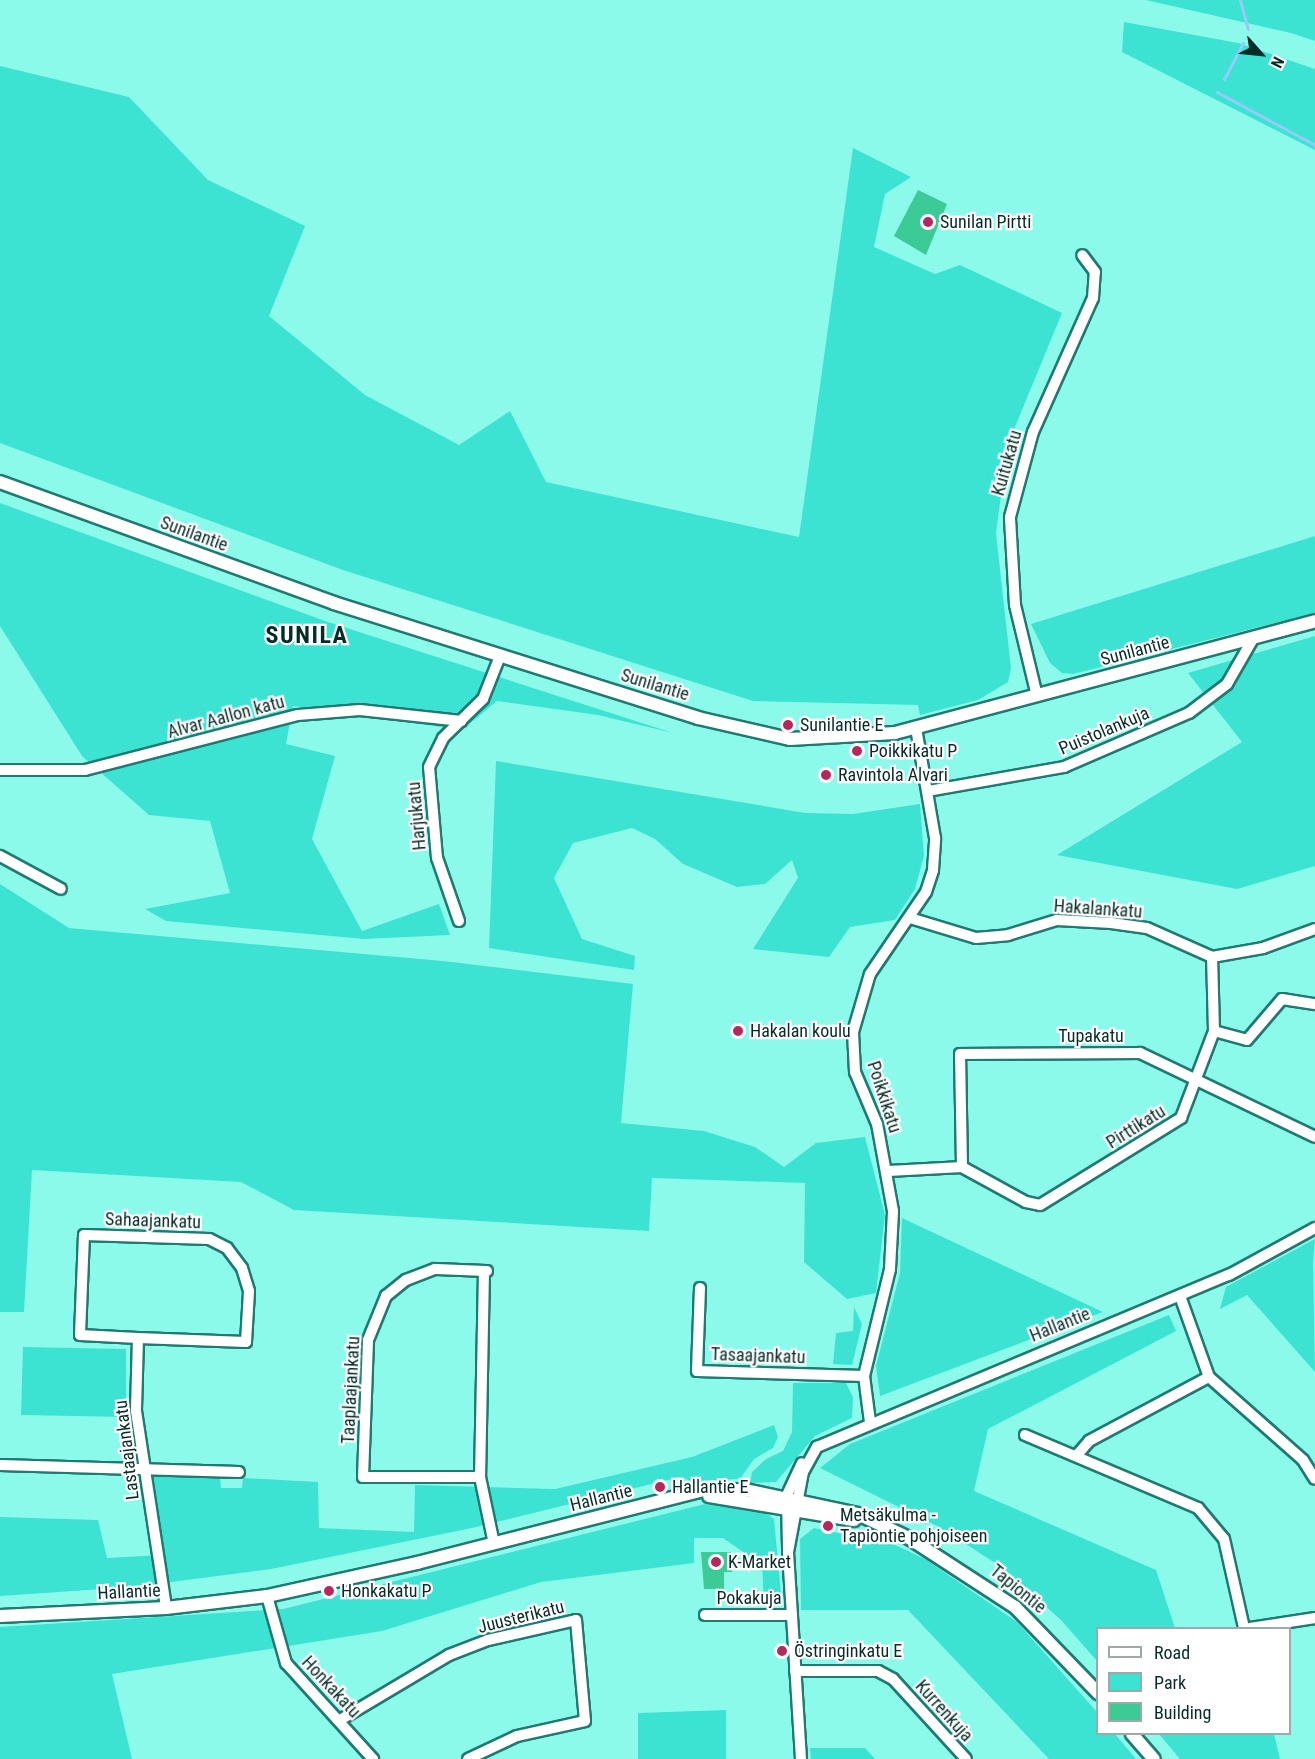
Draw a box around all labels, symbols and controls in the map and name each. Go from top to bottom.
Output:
north arrow [1231,24,1291,84]
text: N [1267,54,1288,71]
place label: Sunilan Pirtti [940,211,1031,233]
marker: Sunilan Pirtti [921,215,935,229]
street label: Kuitukatu [987,428,1027,498]
street label: Sunilantie [157,512,231,556]
district label: SUNILA [266,622,348,650]
street label: Sunilantie [1098,631,1172,671]
street label: Sunilantie [618,664,692,706]
street label: Alvar Aallon katu [165,691,287,743]
street label: Puistolankuja [1056,702,1152,760]
place label: Sunilantie E [800,714,883,736]
marker: Sunilantie E [781,718,795,732]
place label: Poikkikatu P [869,740,957,762]
marker: Poikkikatu P [850,744,864,758]
place label: Ravintola Alvari [838,764,948,786]
marker: Ravintola Alvari [819,768,833,782]
street label: Harjukatu [403,781,431,851]
street label: Hakalankatu [1053,895,1143,923]
place label: Hakalan koulu [750,1020,851,1042]
marker: Hakalan koulu [731,1024,745,1038]
street label: Tupakatu [1058,1025,1124,1047]
street label: Poikkikatu [862,1058,906,1136]
street label: Pirttikatu [1102,1100,1170,1154]
street label: Sahaajankatu [105,1209,201,1233]
street label: Hallantie [1027,1303,1093,1347]
street label: Taaplaajankatu [337,1336,365,1444]
street label: Tasaajankatu [710,1344,806,1368]
street label: Lastaajankatu [110,1399,144,1501]
place label: Hallantie E [672,1476,748,1498]
street label: Hallantie [568,1480,634,1516]
marker: Hallantie E [653,1480,667,1494]
place label: Metsäkulma - Tapiontie pohjoiseen [840,1505,987,1547]
marker: Metsäkulma - Tapiontie pohjoiseen [821,1519,835,1533]
place label: K-Market [728,1551,791,1573]
marker: K-Market [709,1555,723,1569]
street label: Tapiontie [986,1560,1050,1618]
street label: Hallantie [97,1580,161,1604]
place label: Honkakatu P [341,1580,432,1602]
marker: Honkakatu P [322,1584,336,1598]
street label: Pokakuja [716,1587,782,1609]
street label: Juusterikatu [475,1596,567,1638]
legend [1096,1627,1291,1735]
place label: Östringinkatu E [794,1640,902,1662]
text: Road [1154,1642,1190,1663]
marker: Östringinkatu E [775,1644,789,1658]
street label: Honkakatu [297,1652,365,1722]
text: Park [1154,1672,1186,1693]
street label: Kurrenkuja [911,1676,977,1746]
text: Building [1154,1702,1211,1723]

